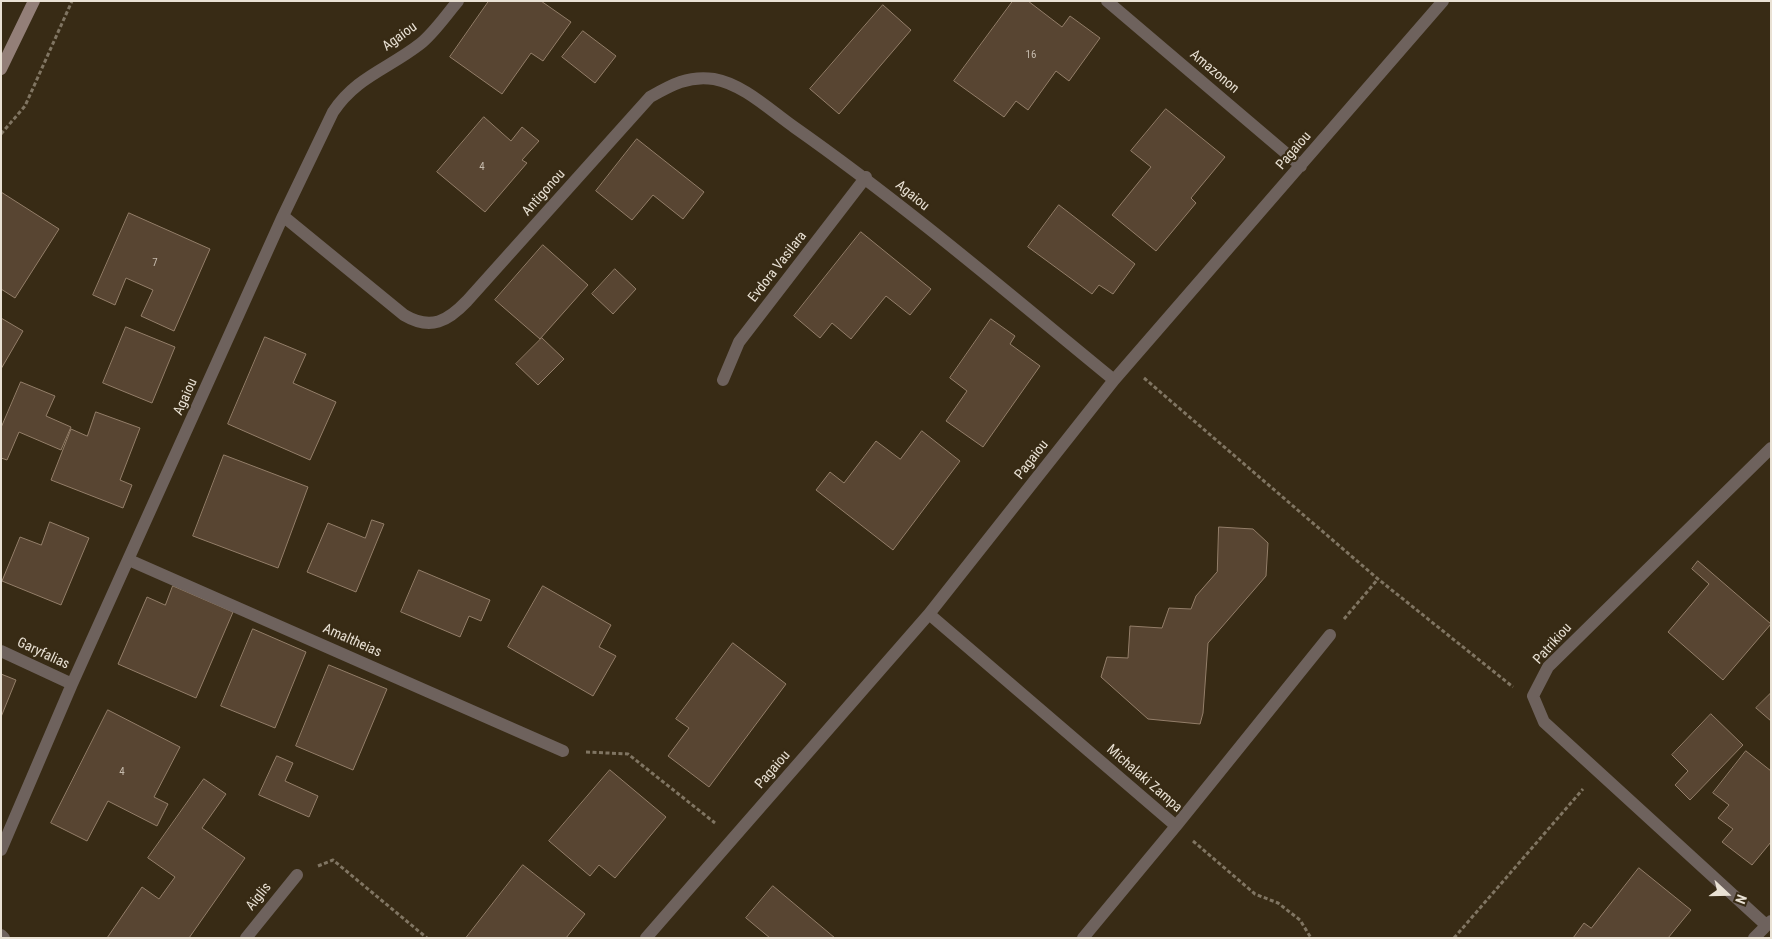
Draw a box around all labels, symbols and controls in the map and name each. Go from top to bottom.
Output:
street label: Agaiou [379,19,421,55]
street label: Amazonon [1186,47,1242,97]
house number: 16 [1026,48,1036,62]
street label: Pagaiou [1273,129,1315,173]
house number: 4 [479,160,485,174]
street label: Antigonou [519,166,569,220]
street label: Agaiou [892,177,932,215]
street label: Evdora Vasilara [745,228,811,306]
house number: 7 [152,256,158,270]
street label: Agaiou [170,376,202,418]
street label: Pagaiou [1012,437,1052,483]
street label: Patrikiou [1530,620,1576,668]
street label: Amaltheias [320,621,384,661]
street label: Garyfalias [14,635,72,673]
street label: Michalaki Zampa [1103,742,1185,816]
street label: Pagaiou [752,748,794,792]
house number: 4 [119,765,125,779]
north arrow [1702,869,1752,919]
street label: Aiglis [243,880,275,914]
text: N [1732,892,1750,906]

